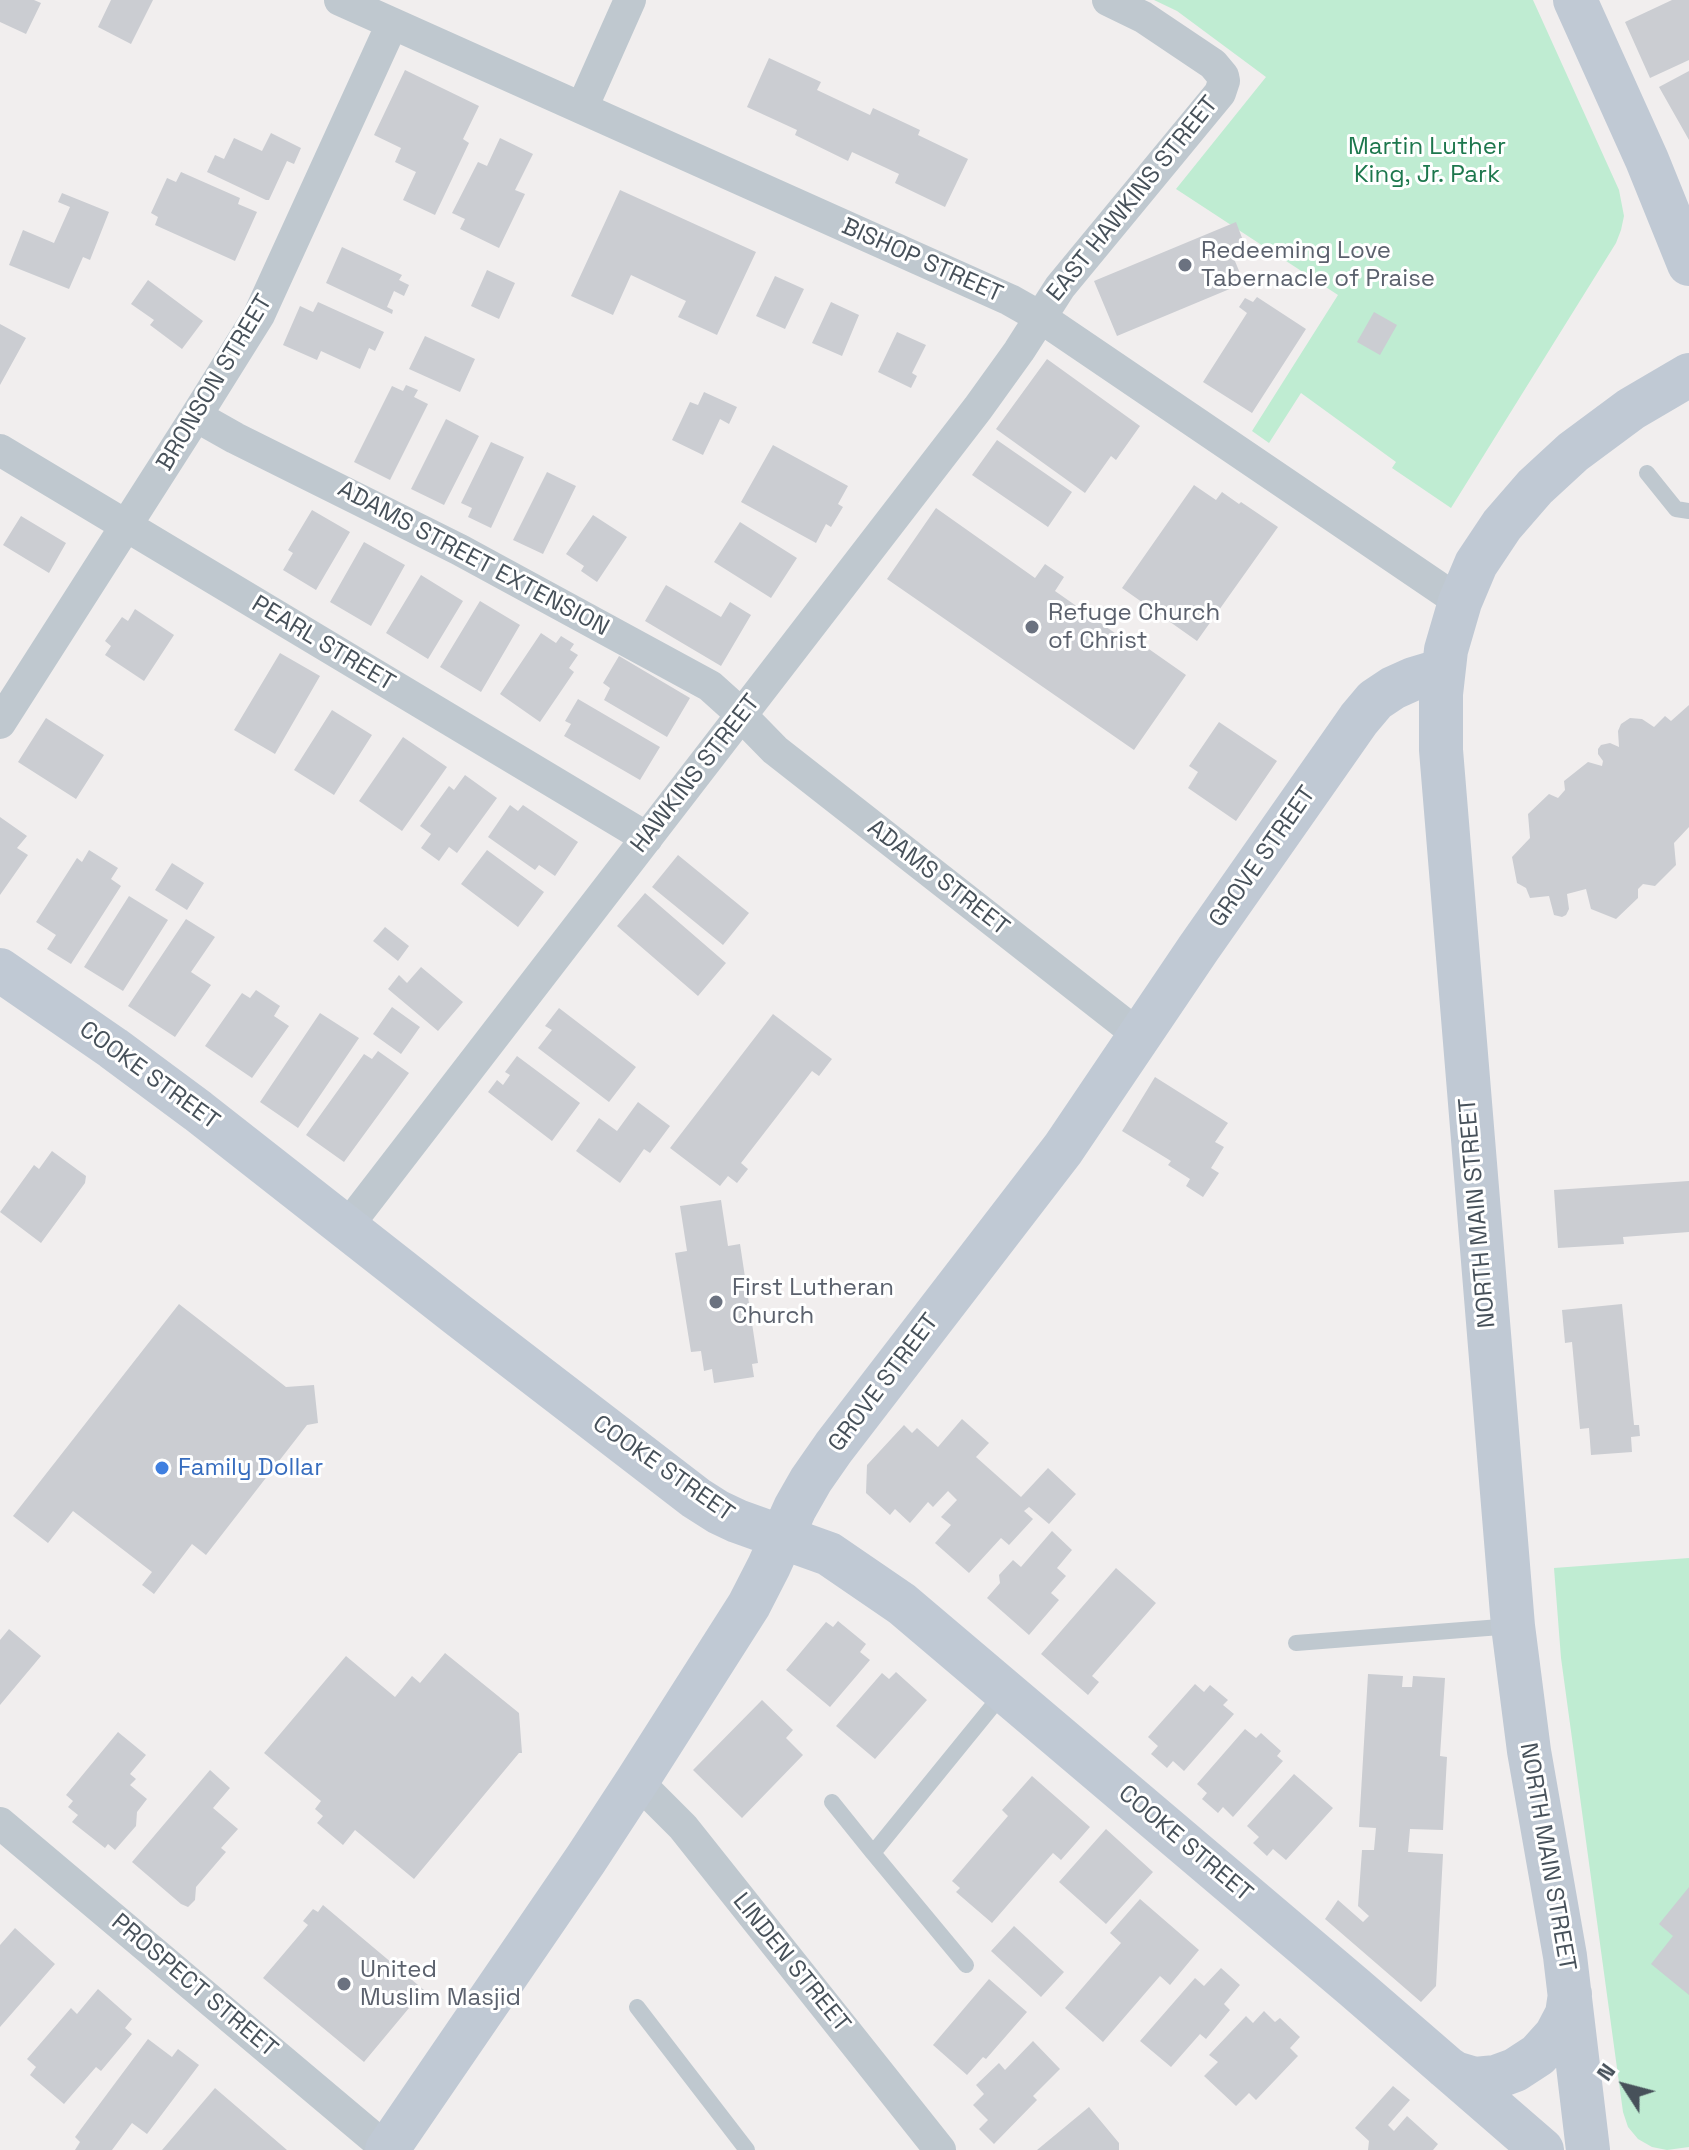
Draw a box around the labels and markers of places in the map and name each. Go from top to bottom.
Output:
place label: Redeeming Love Tabernacle of Praise [1201,237,1435,293]
marker: Redeeming Love Tabernacle of Praise [1176,256,1194,274]
place label: Refuge Church of Christ [1048,599,1220,655]
marker: Refuge Church of Christ [1023,618,1041,636]
place label: First Lutheran Church [732,1274,894,1330]
marker: First Lutheran Church [707,1293,725,1311]
place label: Family Dollar [178,1454,323,1482]
marker: Family Dollar [153,1459,171,1477]
place label: United Muslim Masjid [360,1956,521,2012]
marker: United Muslim Masjid [335,1975,353,1993]

